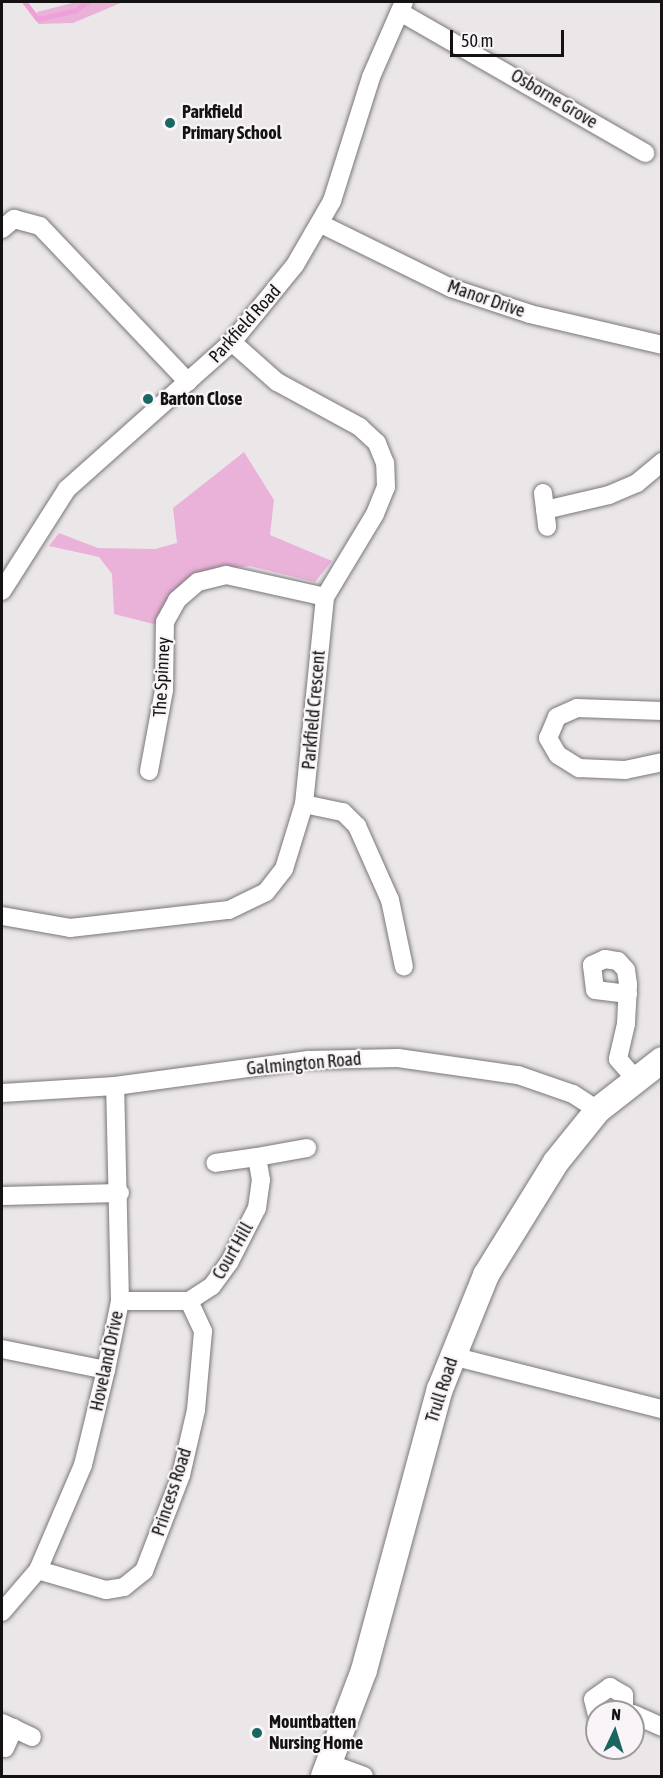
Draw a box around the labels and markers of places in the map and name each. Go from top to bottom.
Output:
place label: Parkfield Primary School [182,102,281,144]
marker: Parkfield Primary School [163,116,177,130]
place label: Barton Close [160,388,242,410]
marker: Barton Close [141,392,155,406]
place label: Mountbatten Nursing Home [269,1712,363,1754]
marker: Mountbatten Nursing Home [250,1726,264,1740]

